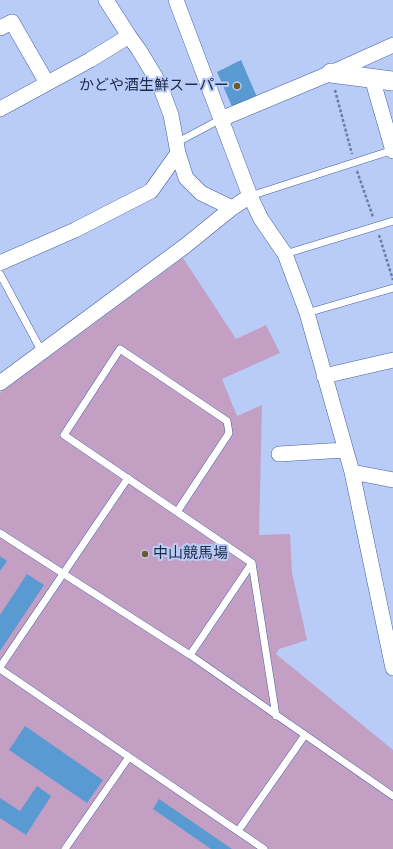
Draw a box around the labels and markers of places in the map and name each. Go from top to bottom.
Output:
place label: かどや酒生鮮スーパー [79,77,229,95]
marker: かどや酒生鮮スーパー [232,81,242,91]
place label: 中山競馬場 [153,545,228,563]
marker: 中山競馬場 [140,549,150,559]

